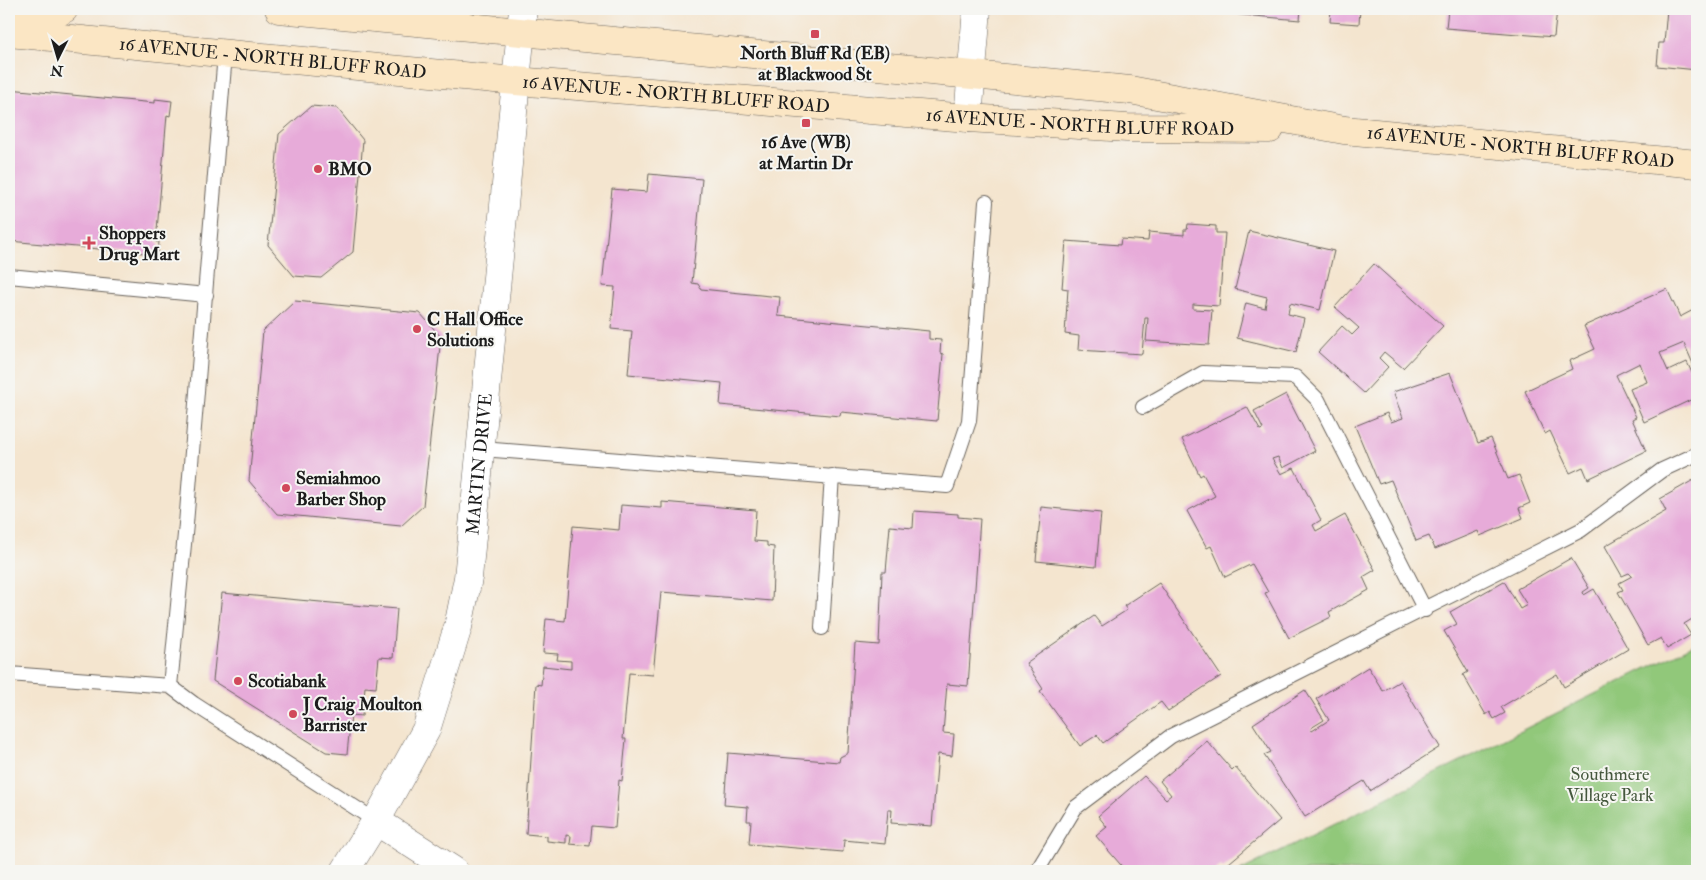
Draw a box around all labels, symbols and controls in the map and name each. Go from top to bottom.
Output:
marker: North Bluff Rd (EB) at Blackwood St [809,28,821,40]
north arrow [32,32,82,82]
street label: 16 AVENUE - NORTH BLUFF ROAD [118,32,427,84]
place label: North Bluff Rd (EB) at Blackwood St [739,42,890,86]
text: N [49,61,65,80]
street label: 16 AVENUE - NORTH BLUFF ROAD [521,71,831,119]
street label: 16 AVENUE - NORTH BLUFF ROAD [925,104,1234,141]
marker: 16 Ave (WB) at Martin Dr [800,117,812,129]
street label: 16 AVENUE - NORTH BLUFF ROAD [1366,121,1675,174]
place label: 16 Ave (WB) at Martin Dr [759,131,853,175]
place label: BMO [328,158,372,181]
marker: BMO [312,163,324,175]
place label: Shoppers Drug Mart [99,222,180,266]
marker: Shoppers Drug Mart [83,237,95,249]
place label: C Hall Office Solutions [427,308,524,352]
marker: C Hall Office Solutions [411,323,423,335]
street label: MARTIN DRIVE [461,392,498,536]
place label: Semiahmoo Barber Shop [296,467,386,511]
marker: Semiahmoo Barber Shop [280,482,292,494]
place label: Scotiabank [248,670,326,693]
marker: Scotiabank [232,675,244,687]
place label: J Craig Moulton Barrister [302,693,423,737]
marker: J Craig Moulton Barrister [287,708,299,720]
park label: Southmere Village Park [1566,763,1654,807]

